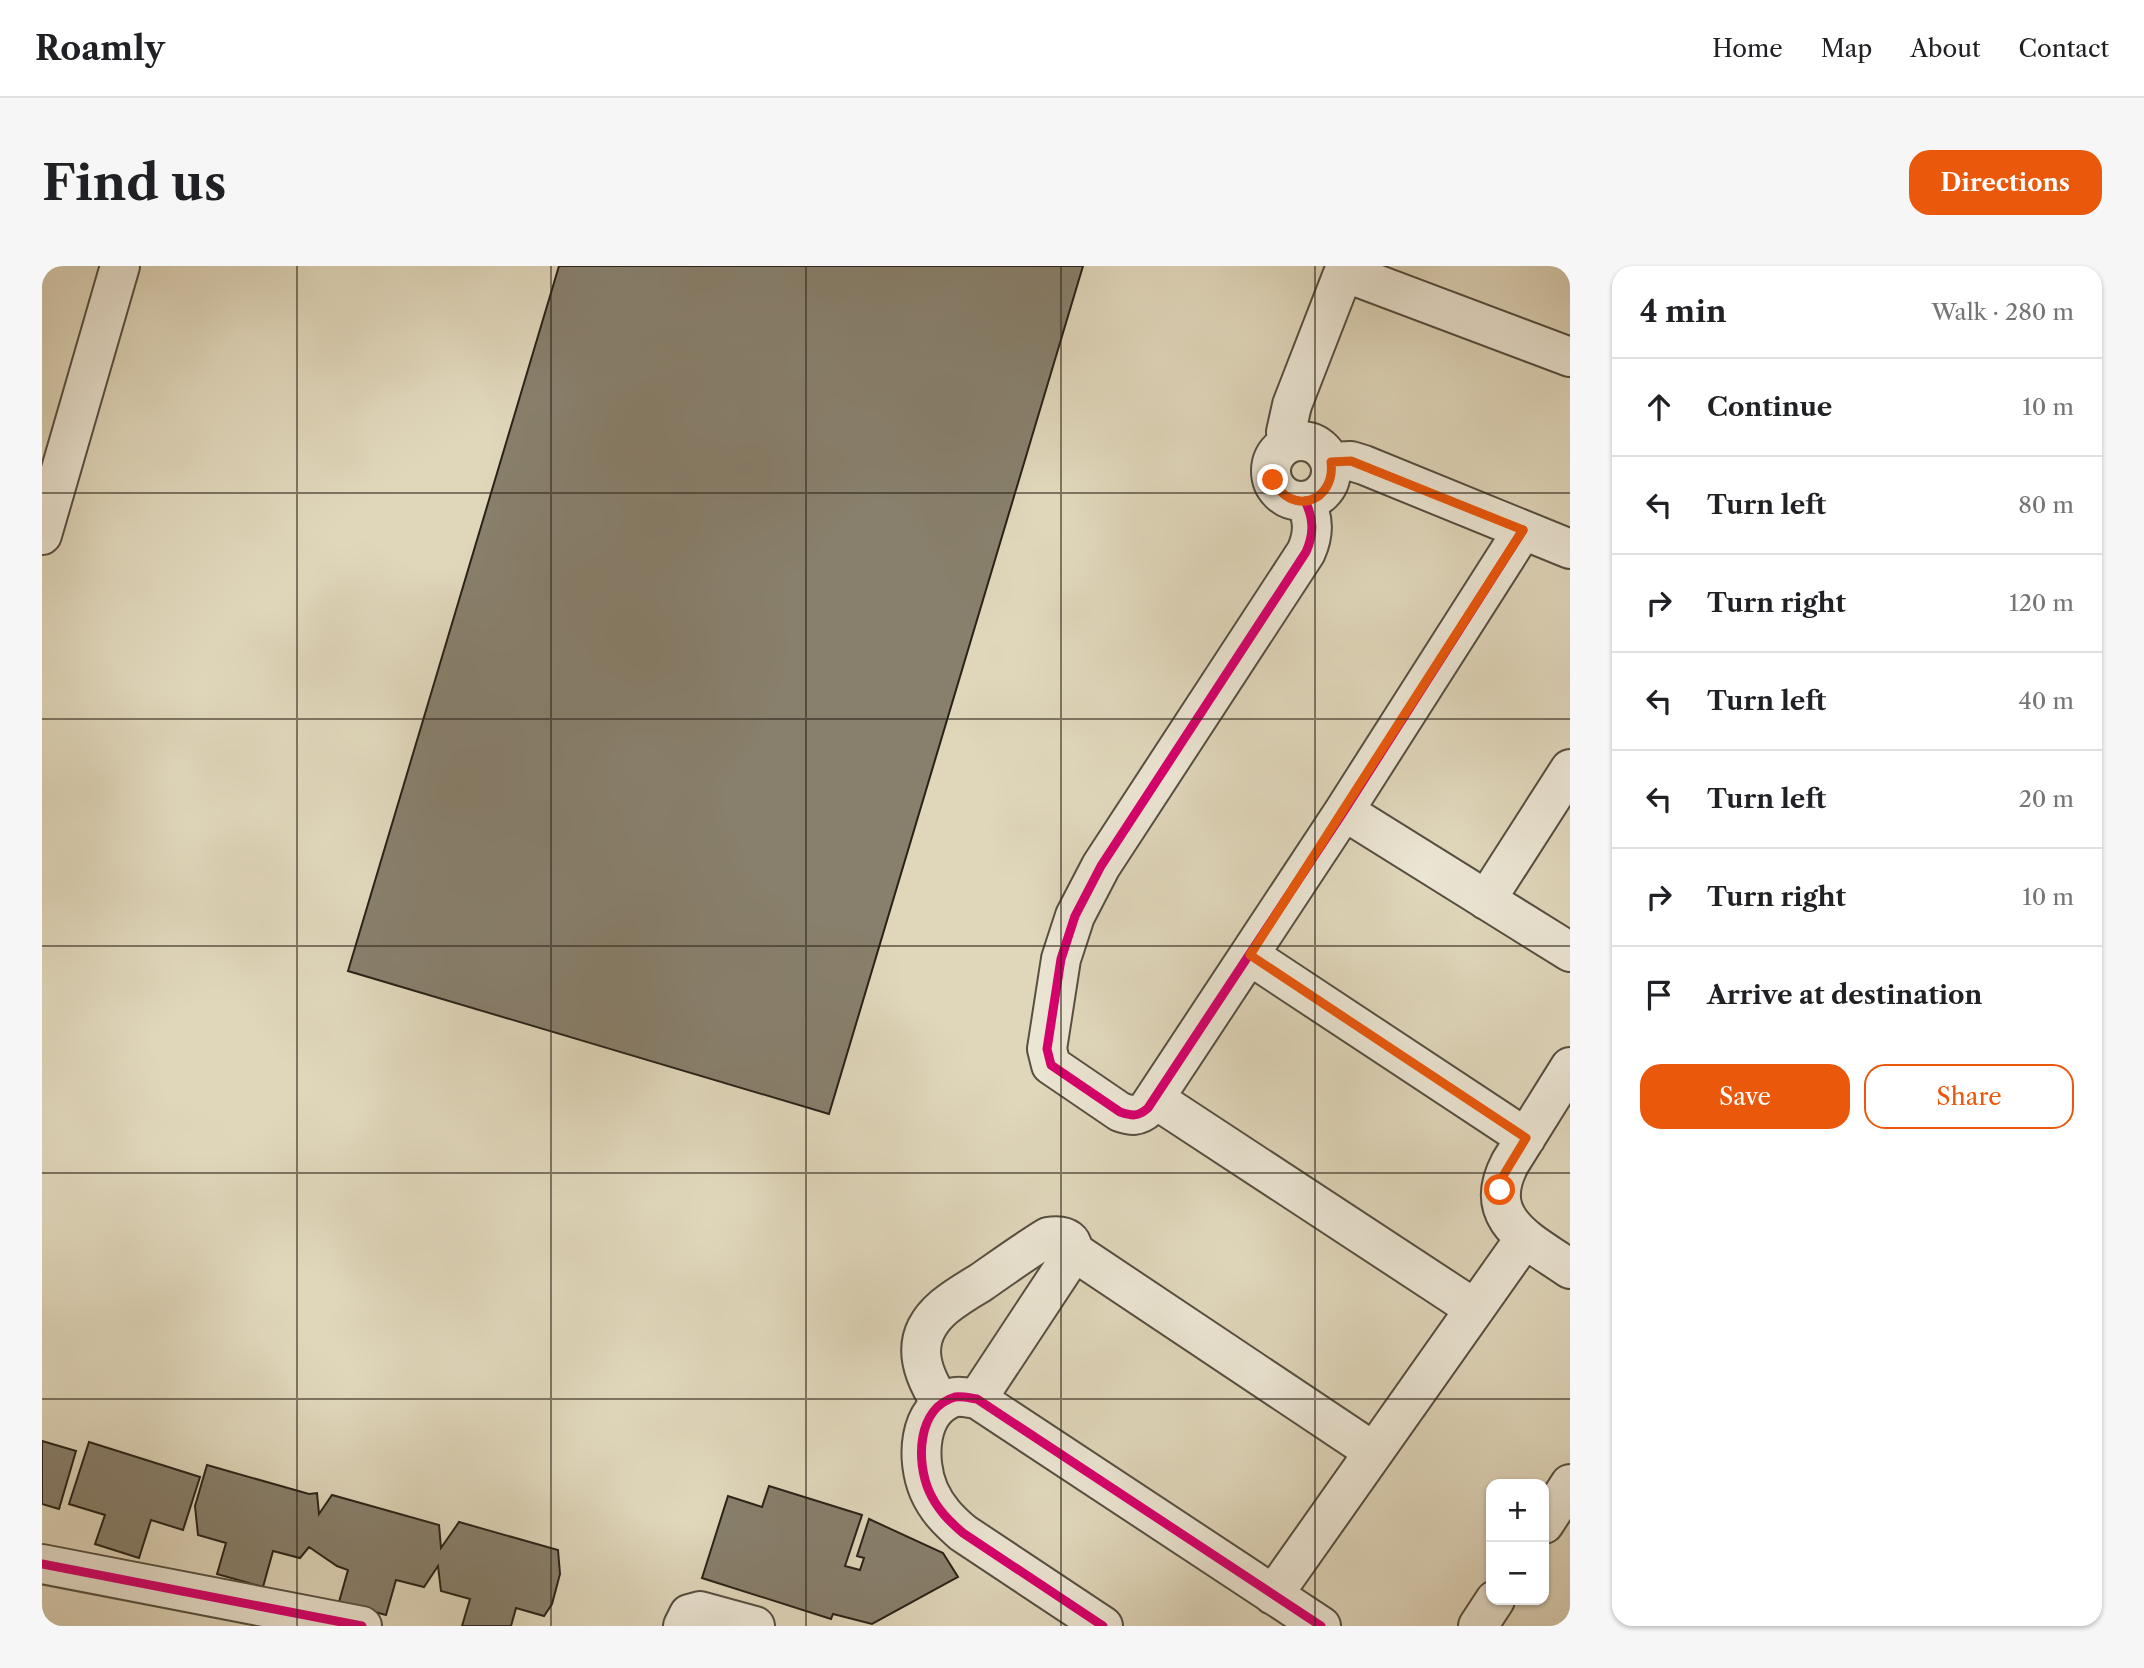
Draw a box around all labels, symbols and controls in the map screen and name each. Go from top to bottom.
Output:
text: Roamly [35,28,165,69]
text: Home [1712,34,1783,63]
text: Map [1821,34,1872,63]
text: About [1910,34,1981,63]
text: Contact [2019,34,2109,63]
button: Directions [1909,150,2102,215]
text: Find us [42,152,226,213]
text: 4 min [1640,293,1726,330]
text: Walk · 280 m [1931,298,2074,326]
icon: ahead [1640,388,1678,426]
text: Continue [1707,391,1832,423]
text: 10 m [2022,393,2074,421]
route end [1257,464,1288,495]
icon: left [1640,486,1678,524]
text: Turn left [1707,489,1826,521]
text: 80 m [2018,491,2074,519]
icon: right [1640,584,1678,622]
text: Turn right [1707,587,1846,619]
text: 120 m [2009,589,2074,617]
icon: left [1640,682,1678,720]
text: Turn left [1707,685,1826,717]
text: 40 m [2019,687,2074,715]
icon: left [1640,780,1678,818]
text: Turn left [1707,783,1826,815]
text: 20 m [2019,785,2074,813]
icon: right [1640,878,1678,916]
text: Turn right [1707,881,1846,913]
text: 10 m [2022,883,2074,911]
icon: arrive [1640,976,1678,1014]
text: Arrive at destination [1707,979,1982,1011]
button: Save [1640,1064,1850,1129]
button: Share [1864,1064,2074,1129]
route start [1484,1174,1515,1205]
map controls [1486,1479,1549,1605]
button: + [1486,1479,1549,1542]
button: − [1486,1542,1549,1605]

